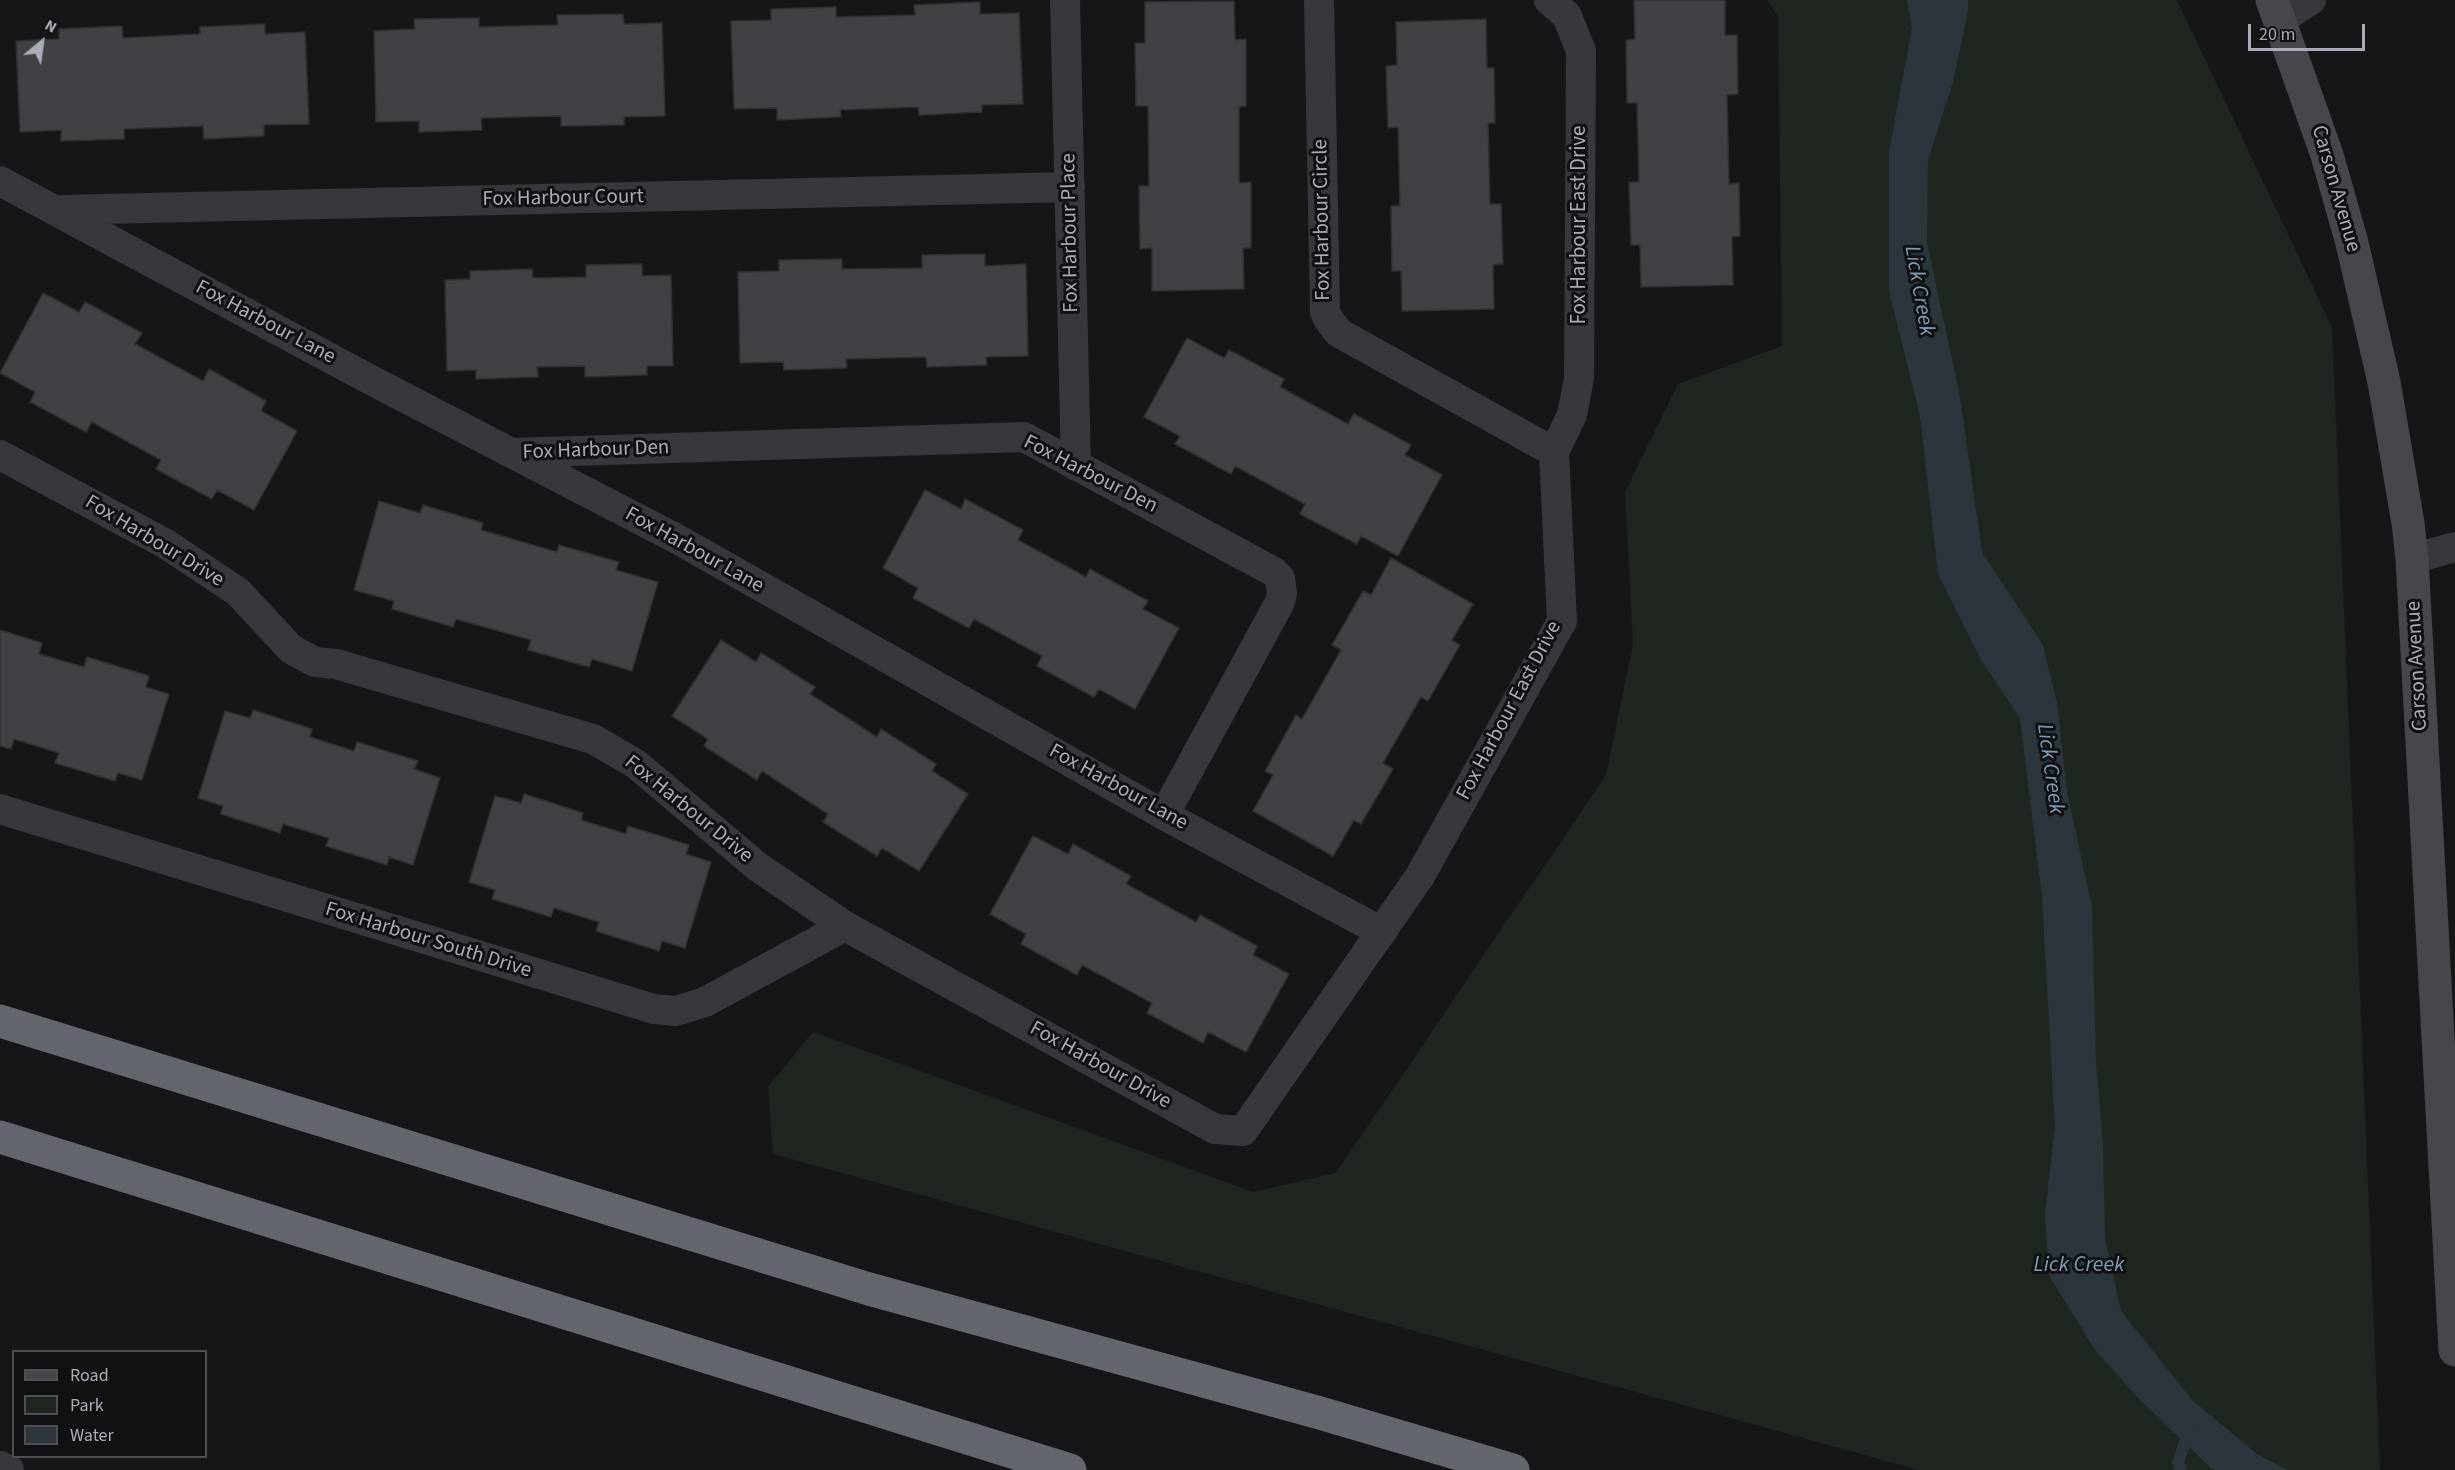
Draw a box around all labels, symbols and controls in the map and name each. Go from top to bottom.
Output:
north arrow [12,12,72,72]
scale bar [2251,12,2368,50]
text: N [41,14,61,38]
text: 20 m [2259,22,2295,47]
street label: Carson Avenue [2305,123,2365,255]
street label: Fox Harbour East Drive [1567,126,1593,324]
street label: Fox Harbour Circle [1309,139,1337,301]
street label: Fox Harbour Place [1057,153,1085,313]
street label: Fox Harbour Court [482,185,644,213]
water label: Lick Creek [1897,244,1939,338]
street label: Fox Harbour Lane [191,276,339,370]
street label: Fox Harbour Den [1019,430,1161,520]
street label: Fox Harbour Den [522,436,670,466]
street label: Fox Harbour Drive [80,491,228,593]
street label: Fox Harbour Lane [620,502,768,600]
street label: Carson Avenue [2402,600,2434,732]
street label: Fox Harbour East Drive [1452,617,1568,805]
water label: Lick Creek [2030,722,2068,816]
street label: Fox Harbour Lane [1044,739,1192,837]
street label: Fox Harbour Drive [619,751,757,869]
street label: Fox Harbour South Drive [322,898,534,984]
street label: Fox Harbour Drive [1025,1017,1175,1115]
water label: Lick Creek [2034,1253,2124,1279]
legend [12,1350,207,1458]
text: Road [70,1363,109,1388]
text: Park [70,1393,104,1418]
text: Water [70,1423,114,1448]

